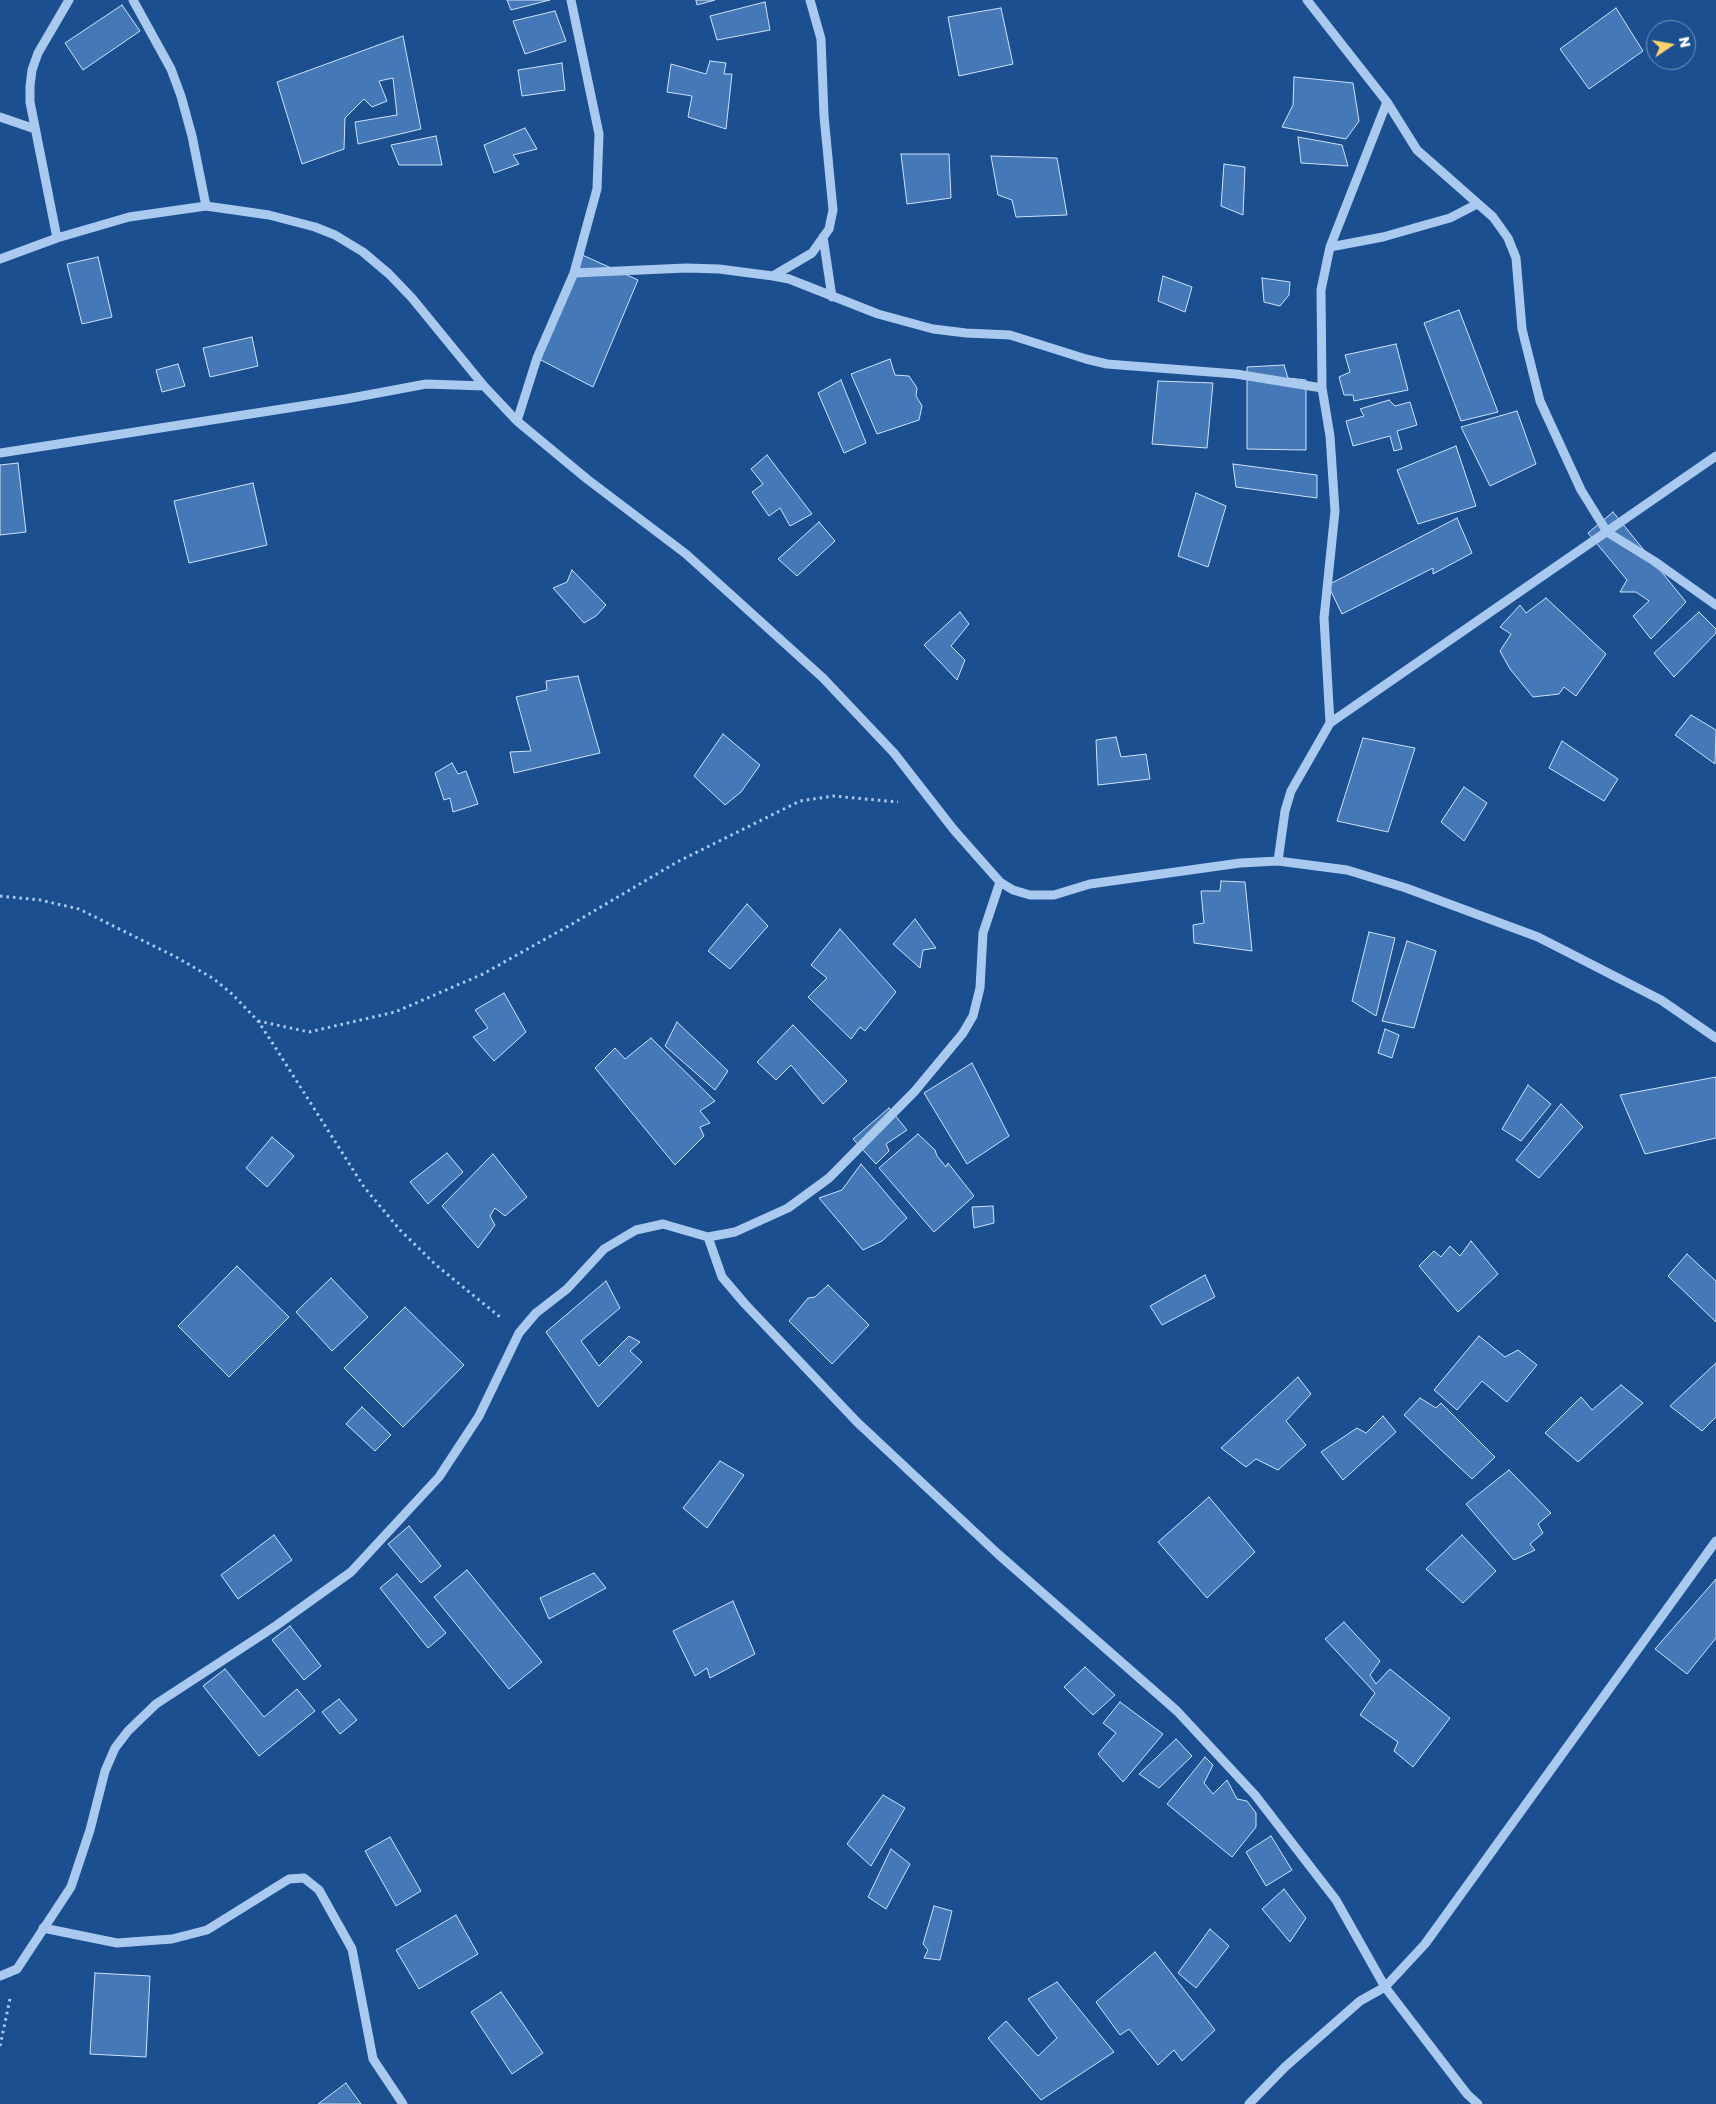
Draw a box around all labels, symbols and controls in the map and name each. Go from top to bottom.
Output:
north arrow [1646,20,1696,70]
text: N [1676,35,1695,49]

